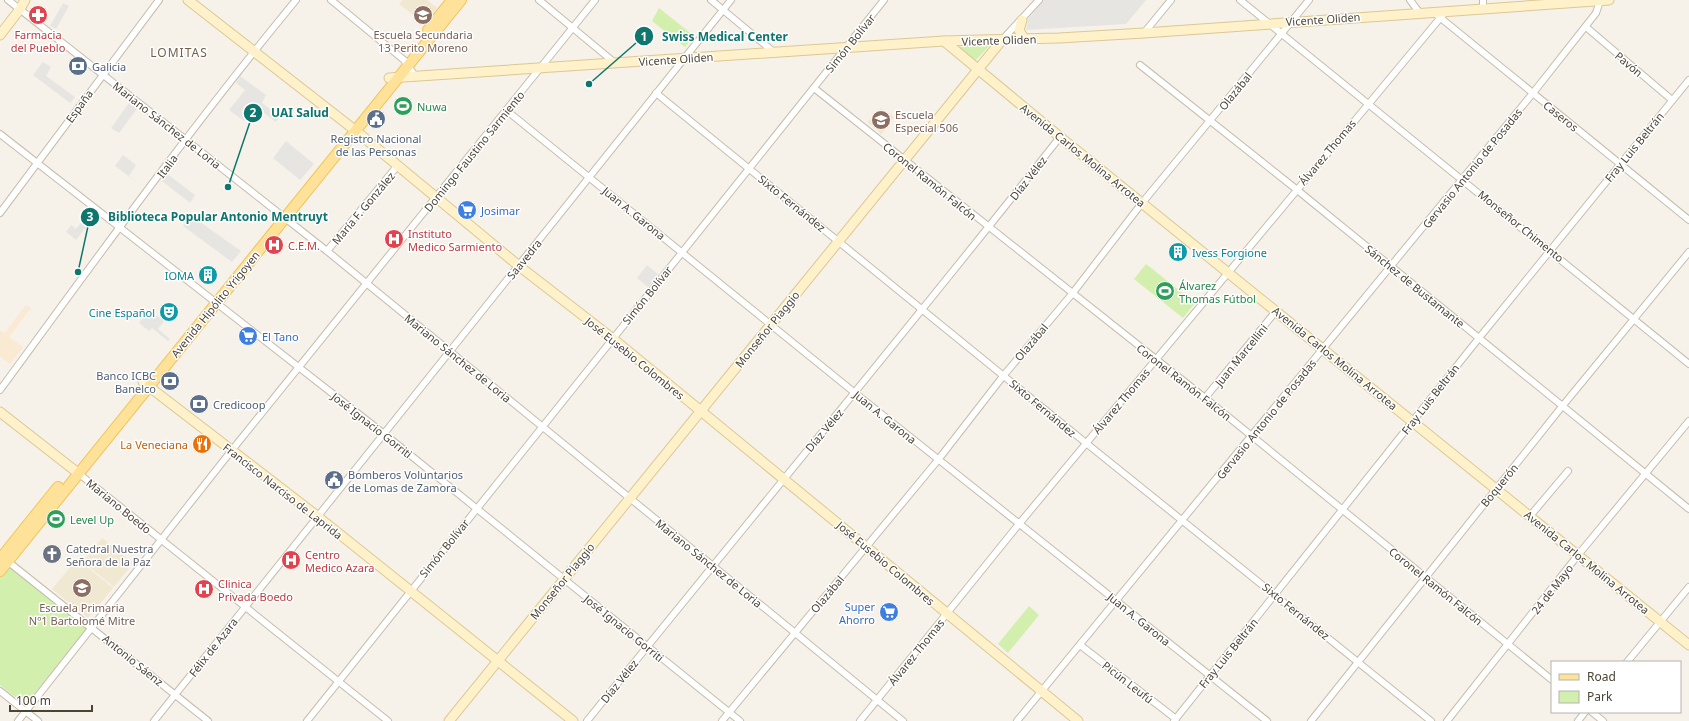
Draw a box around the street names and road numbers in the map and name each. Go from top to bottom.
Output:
street label: Vicente Oliden [1285,9,1361,29]
street label: Simón Bolívar [822,10,879,75]
street label: Vicente Oliden [961,31,1037,49]
street label: Pavón [1612,48,1646,80]
street label: Vicente Oliden [638,49,714,69]
street label: Olazábal [1215,69,1255,113]
street label: Mariano Sánchez de Loria [110,78,224,172]
street label: España [62,87,96,125]
street label: Domingo Faustino Sarmiento [421,87,528,215]
street label: Caseros [1540,97,1582,135]
street label: Avenida Carlos Molina Arrotea [1017,100,1149,210]
street label: Gervasio Antonio de Posadas [1419,105,1525,231]
street label: Fray Luis Beltrán [1601,109,1667,185]
street label: Álvarez Thomas [1295,116,1359,188]
street label: Coronel Ramón Falcón [880,139,980,223]
street label: Italia [153,151,181,181]
street label: Díaz Vélez [1006,153,1050,203]
street label: María F. González [328,169,398,247]
street label: Sixto Fernández [755,171,829,235]
street label: Juan A. Garona [599,182,668,243]
street label: Monseñor Chimento [1475,187,1567,265]
street label: Saavedra [503,236,545,282]
street label: Sánchez de Bustamante [1362,241,1468,331]
street label: Avenida Hipólito Yrigoyen [167,248,263,360]
street label: Simón Bolívar [619,262,676,327]
street label: Monseñor Piaggio [731,287,803,370]
street label: Avenida Carlos Molina Arrotea [1269,303,1401,413]
street label: Mariano Sánchez de Loria [402,310,514,406]
street label: José Eusebio Colombres [582,313,688,403]
street label: Olazábal [1011,320,1051,364]
street label: Juan Marcellini [1211,321,1271,390]
street label: Coronel Ramón Falcón [1134,340,1234,424]
street label: Gervasio Antonio de Posadas [1213,356,1319,482]
street label: Fray Luis Beltrán [1398,361,1462,437]
street label: Álvarez Thomas [1089,365,1153,437]
street label: Sixto Fernández [1007,376,1079,440]
street label: Juan A. Garona [850,386,919,447]
street label: José Ignacio Gorriti [328,388,415,461]
street label: Díaz Vélez [802,405,846,455]
street label: Francisco Narciso de Laprida [220,440,346,542]
street label: Boquerón [1477,460,1521,510]
street label: Mariano Boedo [83,475,155,537]
street label: Avenida Carlos Molina Arrotea [1521,507,1653,617]
street label: Simón Bolívar [416,515,473,580]
street label: Mariano Sánchez de Loria [653,515,765,611]
street label: José Eusebio Colombres [833,517,938,608]
street label: Monseñor Piaggio [526,539,598,622]
street label: Coronel Ramón Falcón [1386,544,1486,628]
street label: 24 de Mayo [1528,561,1576,617]
street label: Olazábal [807,572,847,616]
street label: Sixto Fernández [1259,579,1333,643]
street label: Juan A. Garona [1104,588,1173,649]
street label: José Ignacio Gorriti [580,591,667,665]
street label: Félix de Azara [185,614,241,680]
street label: Fray Luis Beltrán [1195,615,1261,691]
street label: Álvarez Thomas [885,616,947,688]
street label: Antonio Sáenz [100,631,166,689]
street label: Díaz Vélez [597,656,641,706]
street label: Picún Leufú [1100,657,1156,707]

